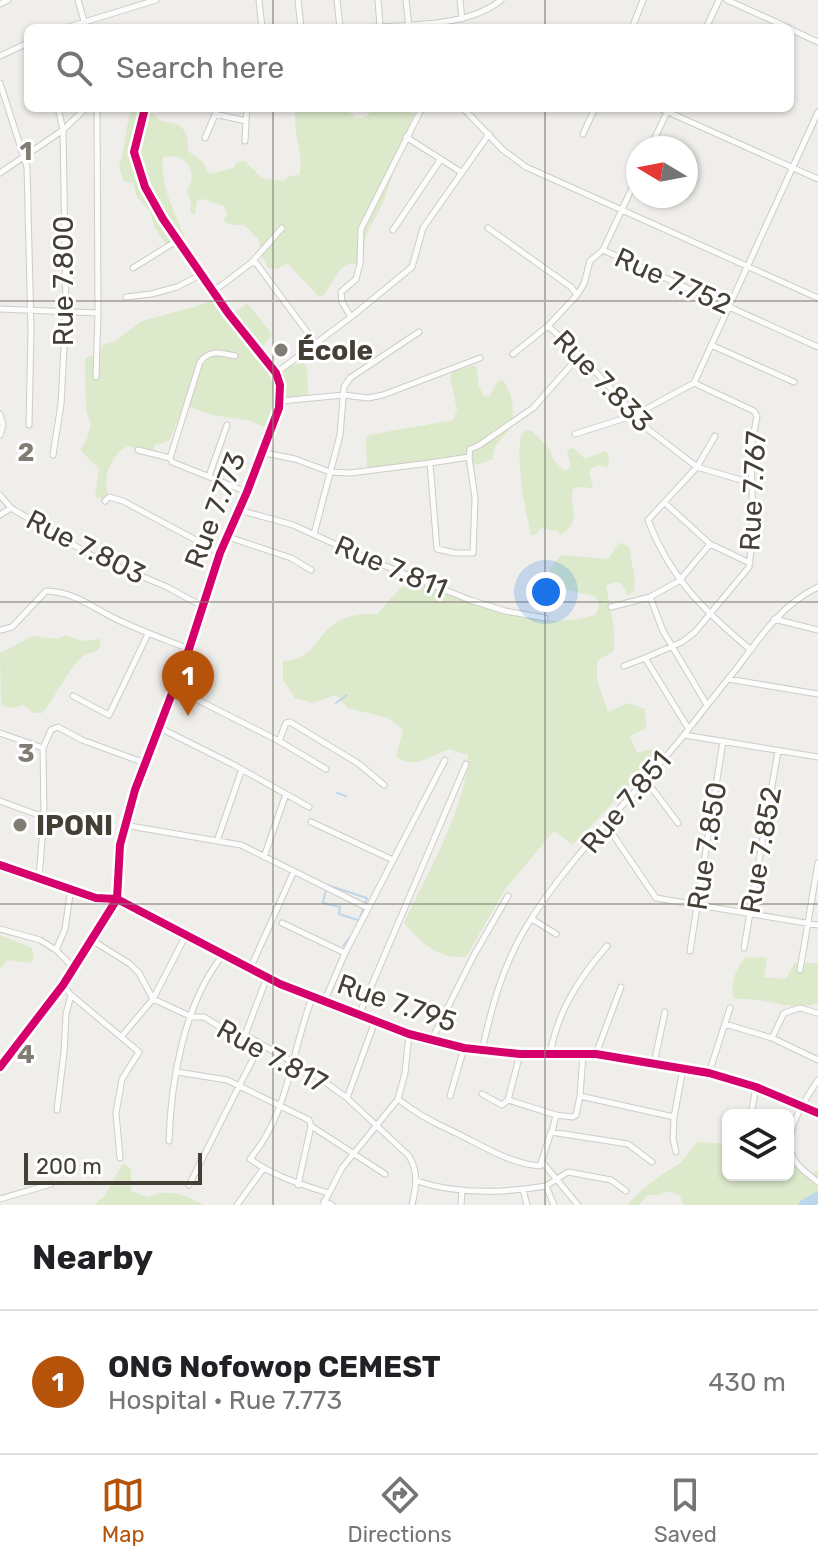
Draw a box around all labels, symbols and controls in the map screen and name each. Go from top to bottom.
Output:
search box [24,24,794,112]
icon: search [52,46,96,90]
text: Search here [116,50,284,86]
text: 1 [20,136,32,167]
north arrow [626,136,698,208]
street label: Rue 7.800 [47,216,80,346]
street label: Rue 7.752 [610,241,736,321]
street label: Rue 7.833 [546,323,660,439]
place label: École [297,334,373,367]
marker: École [272,341,290,359]
street label: Rue 7.767 [733,430,773,552]
text: 2 [18,437,34,468]
street label: Rue 7.773 [178,447,252,573]
street label: Rue 7.803 [21,503,151,591]
street label: Rue 7.811 [330,529,452,605]
your location [526,572,566,612]
pin: 1 [162,650,214,716]
text: 3 [17,738,35,769]
street label: Rue 7.851 [574,744,678,860]
street label: Rue 7.850 [681,780,733,912]
street label: Rue 7.852 [734,784,788,916]
place label: IPONI [36,809,113,842]
marker: IPONI [11,816,29,834]
street label: Rue 7.795 [333,967,461,1039]
street label: Rue 7.817 [211,1012,333,1100]
text: 4 [17,1039,35,1070]
map controls [722,1109,794,1181]
button: layers [722,1109,794,1181]
scale bar [24,1149,202,1185]
text: 200 m [36,1153,102,1180]
text: Nearby [32,1237,153,1278]
text: ONG Nofowop CEMEST [108,1349,441,1385]
text: 1 [52,1367,64,1398]
text: 430 m [708,1367,786,1398]
text: Hospital · Rue 7.773 [108,1385,342,1416]
tab: Map [101,1473,145,1548]
tab: Directions [347,1473,452,1548]
tab: Saved [654,1473,717,1548]

